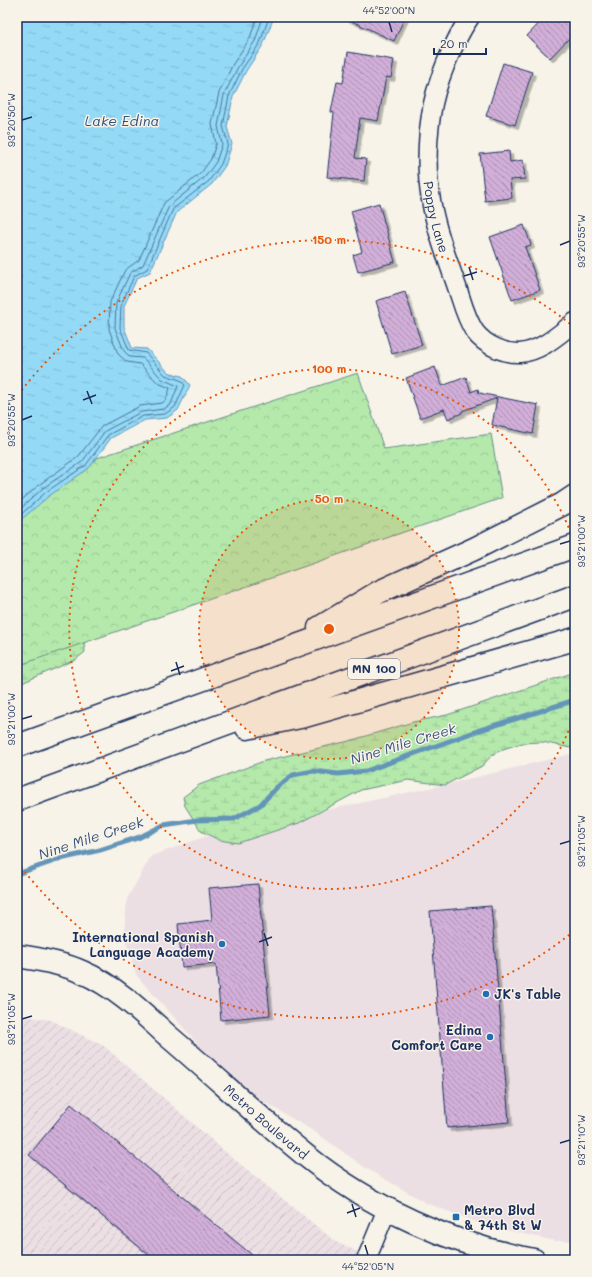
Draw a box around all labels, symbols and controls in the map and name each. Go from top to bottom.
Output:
text: 44°52'00"N [363,3,415,17]
scale bar [434,30,486,56]
text: 20 m [440,35,468,51]
text: 93°20'50"W [4,93,18,147]
water label: Lake Edina [85,111,159,130]
street label: Poppy Lane [421,180,453,255]
text: 93°20'55"W [574,214,588,268]
text: 150 m [312,231,346,247]
text: 100 m [312,360,346,376]
text: 93°20'55"W [4,393,18,447]
text: 50 m [315,490,343,506]
text: 93°21'00"W [574,515,588,567]
centre of rings [322,622,336,636]
road number: MN 100 [348,659,400,679]
text: 93°21'00"W [4,693,18,745]
water label: Nine Mile Creek [348,718,458,769]
water label: Nine Mile Creek [36,811,146,863]
text: 93°21'05"W [574,815,588,867]
place label: International Spanish Language Academy [72,928,214,961]
marker: International Spanish Language Academy [217,939,227,949]
place label: JK's Table [494,985,561,1002]
marker: JK's Table [481,989,491,999]
text: 93°21'05"W [4,993,18,1045]
place label: Edina Comfort Care [391,1021,482,1053]
marker: Edina Comfort Care [485,1032,495,1042]
street label: Metro Boulevard [220,1080,312,1162]
text: 93°21'10"W [574,1114,588,1165]
place label: Metro Blvd & 74th St W [464,1201,542,1233]
marker: Metro Blvd & 74th St W [451,1212,461,1222]
text: 44°52'05"N [342,1259,394,1273]

